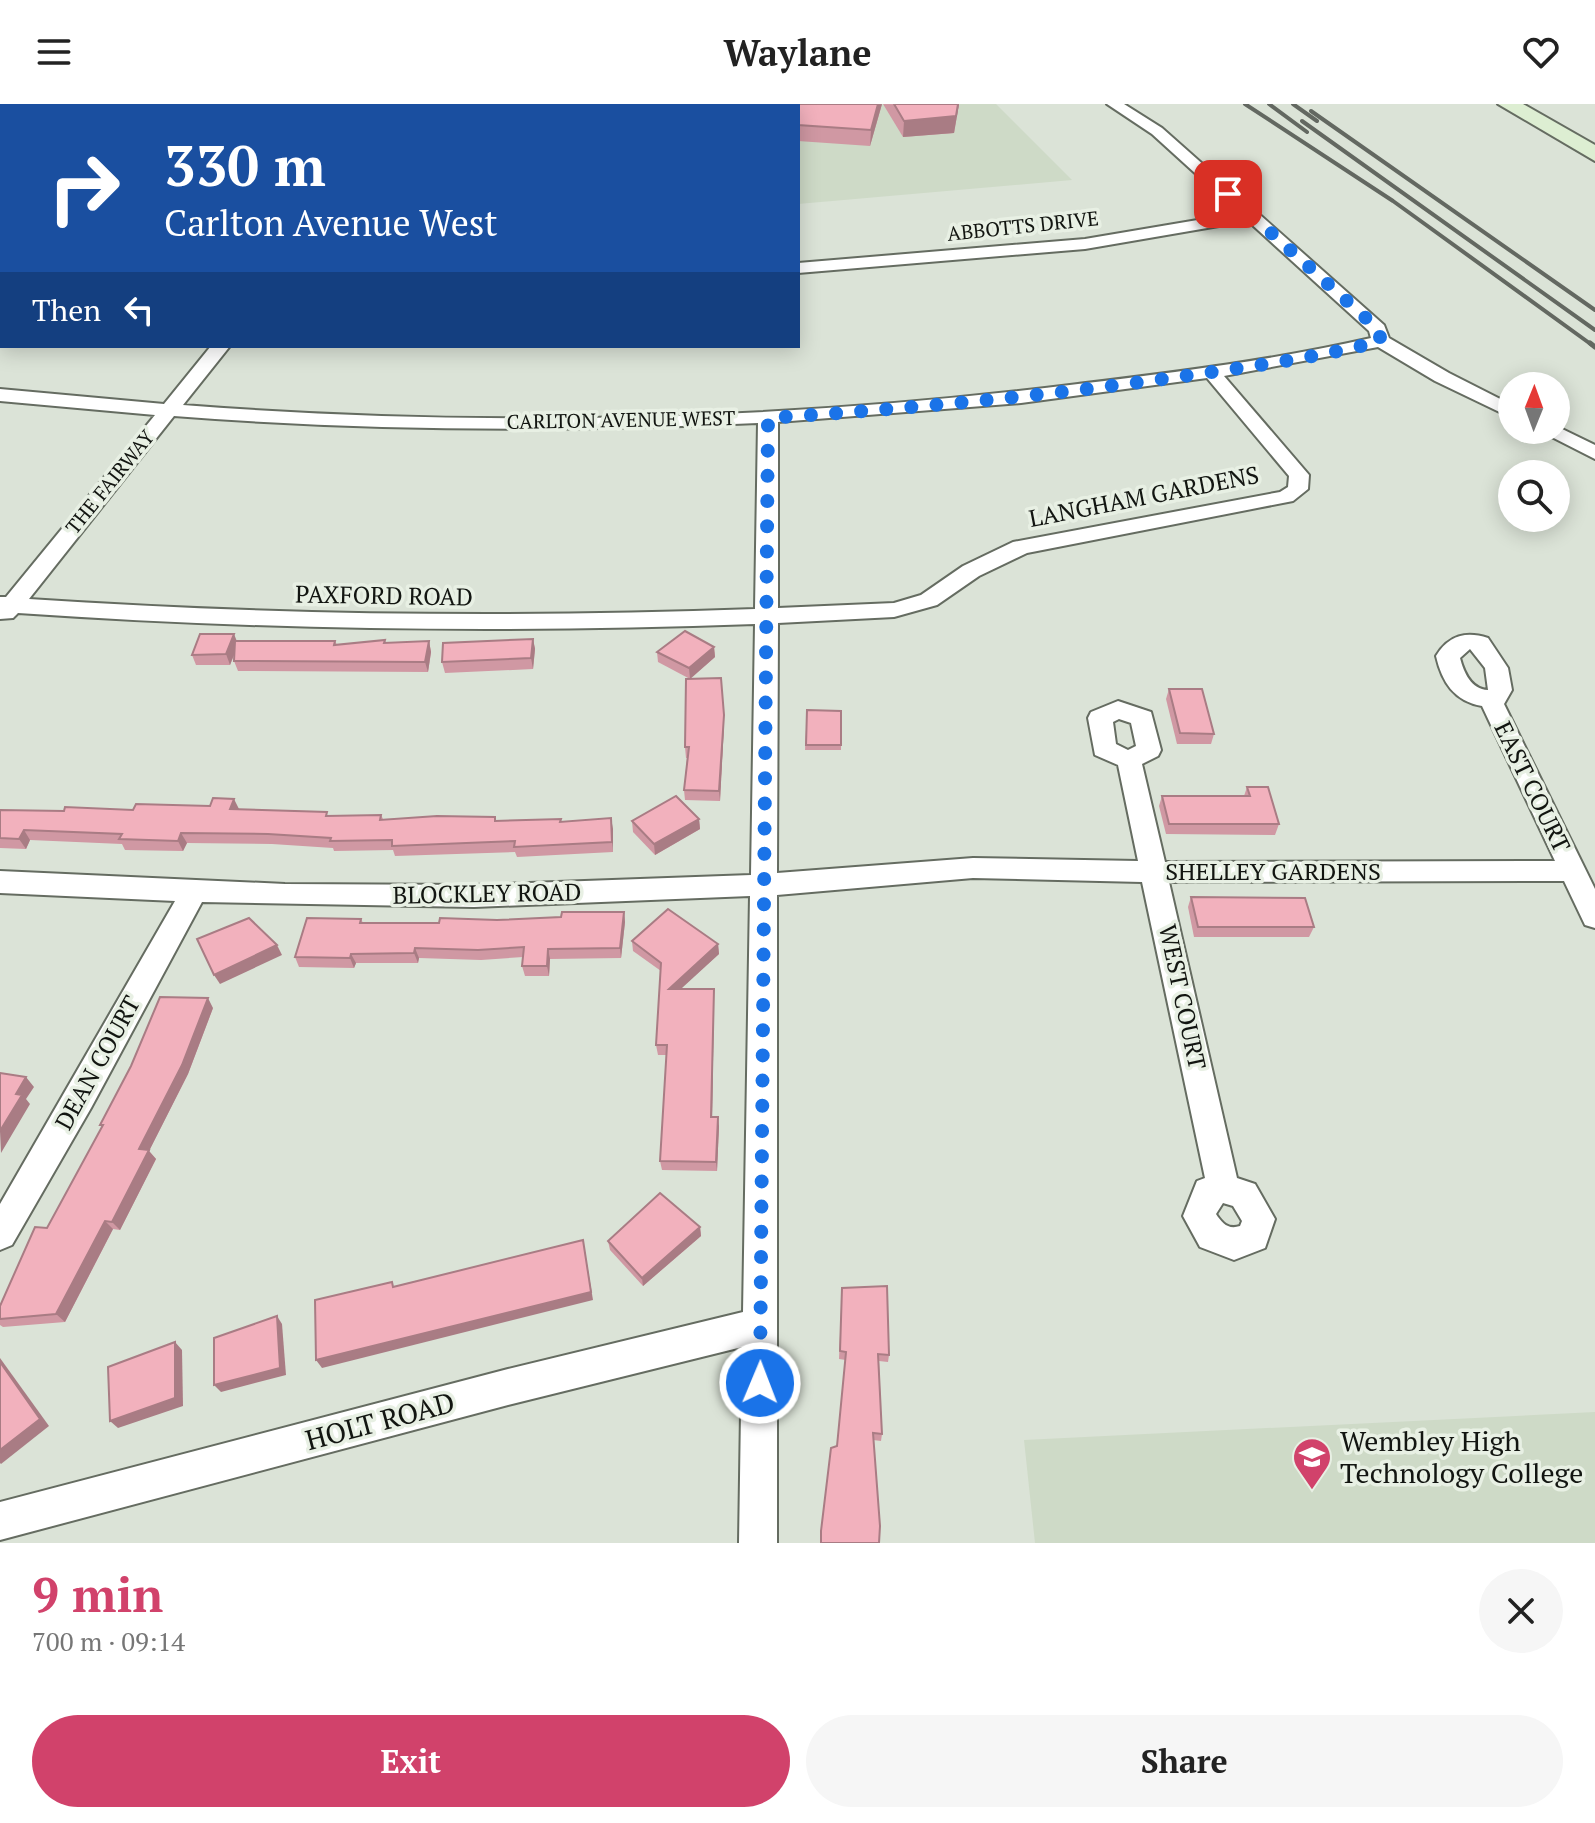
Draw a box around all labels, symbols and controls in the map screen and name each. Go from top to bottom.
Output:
text: Waylane [723,29,872,76]
icon: menu [32,30,76,74]
icon: heart [1519,30,1563,74]
text: 330 m [164,128,326,202]
icon: right [32,136,136,240]
pin [1194,160,1262,228]
icon: arrive [1206,172,1250,216]
text: Carlton Avenue West [164,199,498,246]
street label: ABBOTTS DRIVE [946,204,1100,247]
icon: left [117,288,161,332]
text: Then [32,290,101,330]
north arrow [1498,372,1570,444]
map controls [1498,372,1570,532]
street label: CARLTON AVENUE WEST [506,404,736,435]
street label: THE FAIRWAY [59,424,160,539]
street label: LANGHAM GARDENS [1026,458,1262,534]
button: search [1498,460,1570,532]
street label: PAXFORD ROAD [295,577,473,613]
street label: EAST COURT [1487,716,1578,857]
street label: SHELLEY GARDENS [1165,855,1381,887]
street label: BLOCKLEY ROAD [392,875,582,911]
street label: WEST COURT [1152,921,1214,1072]
street label: DEAN COURT [47,990,147,1135]
position arrow [718,1341,802,1425]
street label: HOLT ROAD [301,1383,459,1458]
place label: Wembley High Technology College [1340,1422,1583,1491]
school or university icon: Wembley High Technology College [1291,1436,1333,1491]
text: 9 min [32,1562,163,1626]
button: close [1479,1569,1563,1653]
text: 700 m · 09:14 [32,1624,185,1658]
button: Exit [32,1715,790,1807]
button: Share [806,1715,1563,1807]

